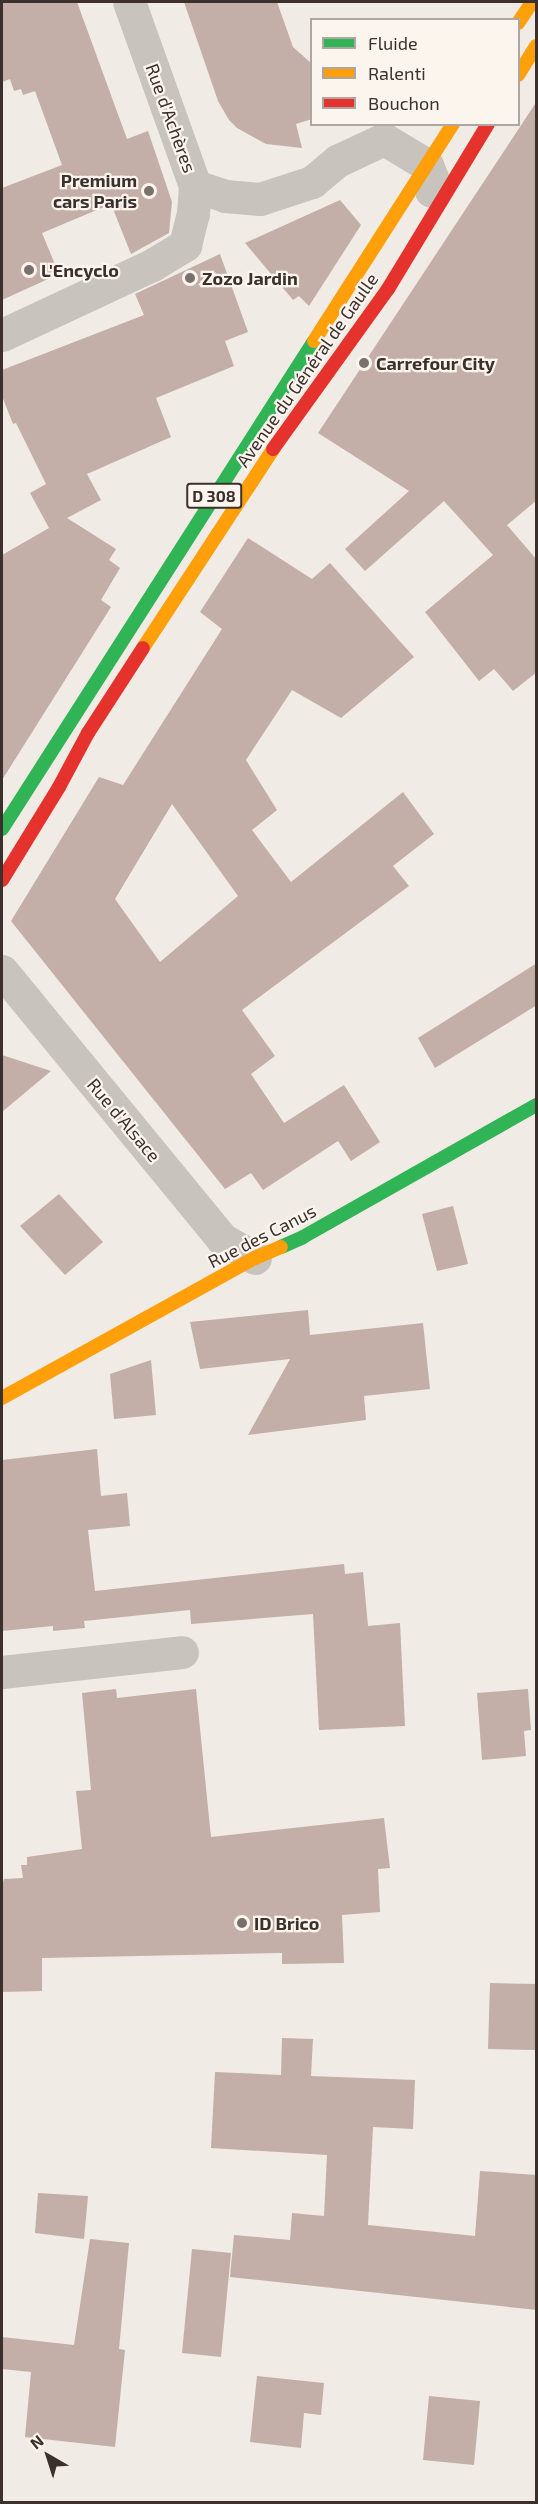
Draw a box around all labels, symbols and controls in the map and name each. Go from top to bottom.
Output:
legend [310,18,520,126]
text: Fluide [368,32,418,54]
street label: Rue d'Achères [141,61,201,175]
text: Ralenti [368,62,426,84]
text: Bouchon [368,92,440,114]
place label: Premium cars Paris [53,170,137,213]
marker: Premium cars Paris [142,184,156,198]
place label: L'Encyclo [41,259,119,281]
marker: L'Encyclo [22,263,36,277]
place label: Zozo Jardin [202,267,298,289]
street label: Avenue du Général de Gaulle [232,269,382,471]
marker: Zozo Jardin [183,271,197,285]
place label: Carrefour City [376,352,495,374]
marker: Carrefour City [357,356,371,370]
road number: D 308 [186,483,242,509]
street label: Rue d'Alsace [83,1074,165,1166]
street label: Rue des Canus [204,1200,320,1272]
place label: ID Brico [254,1912,319,1934]
marker: ID Brico [235,1916,249,1930]
north arrow [18,2426,78,2486]
text: N [26,2431,47,2453]

